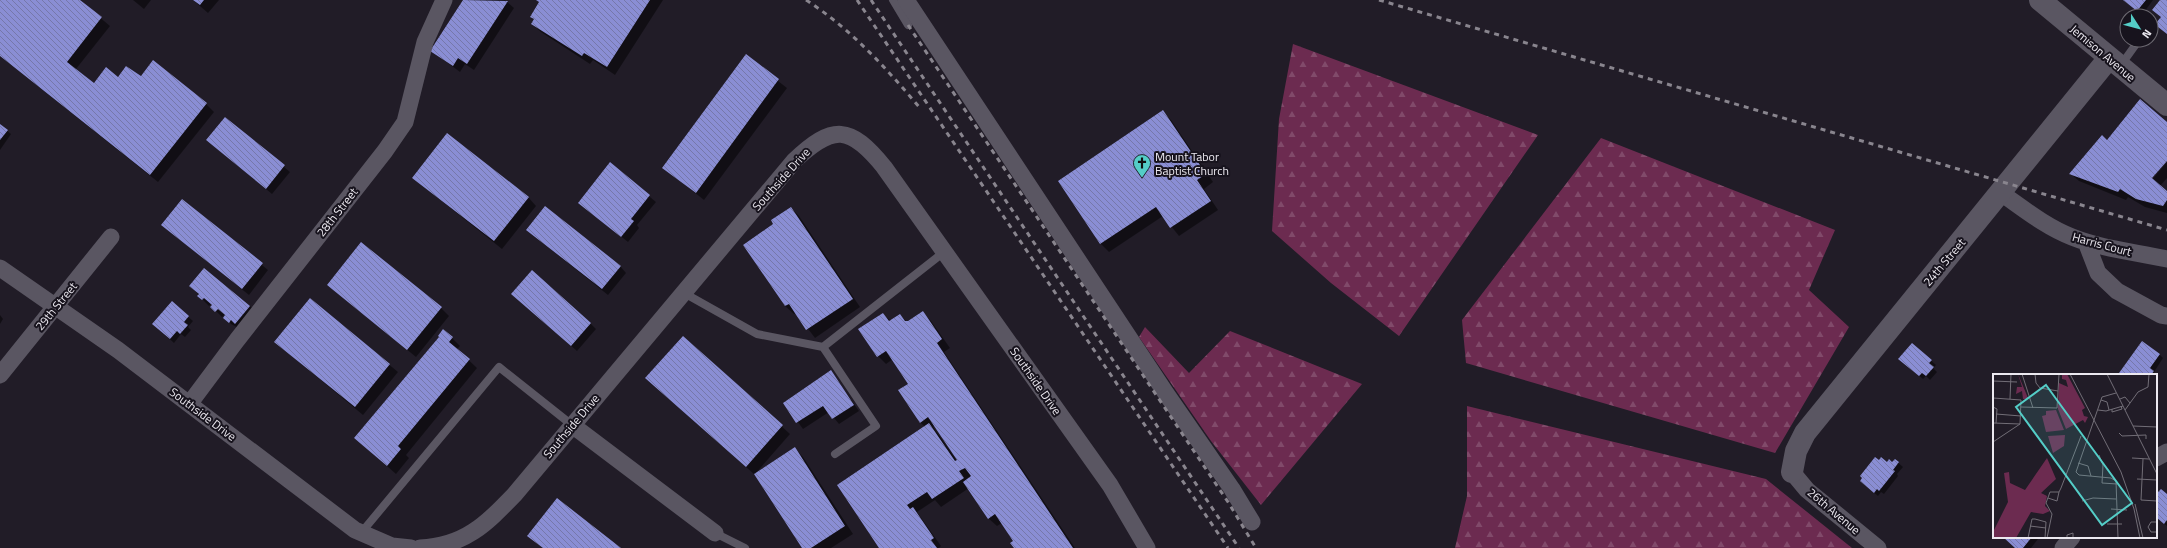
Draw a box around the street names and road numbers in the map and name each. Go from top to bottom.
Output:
street label: Jemison Avenue [2066,20,2140,86]
street label: Southside Drive [747,143,815,215]
street label: 28th Street [312,183,363,241]
street label: Harris Court [2070,227,2135,261]
street label: 24th Street [1918,233,1970,290]
street label: 29th Street [30,277,82,334]
street label: Southside Drive [1005,343,1067,419]
street label: Southside Drive [166,383,240,445]
street label: Southside Drive [538,389,604,463]
street label: 26th Avenue [1803,483,1865,539]

